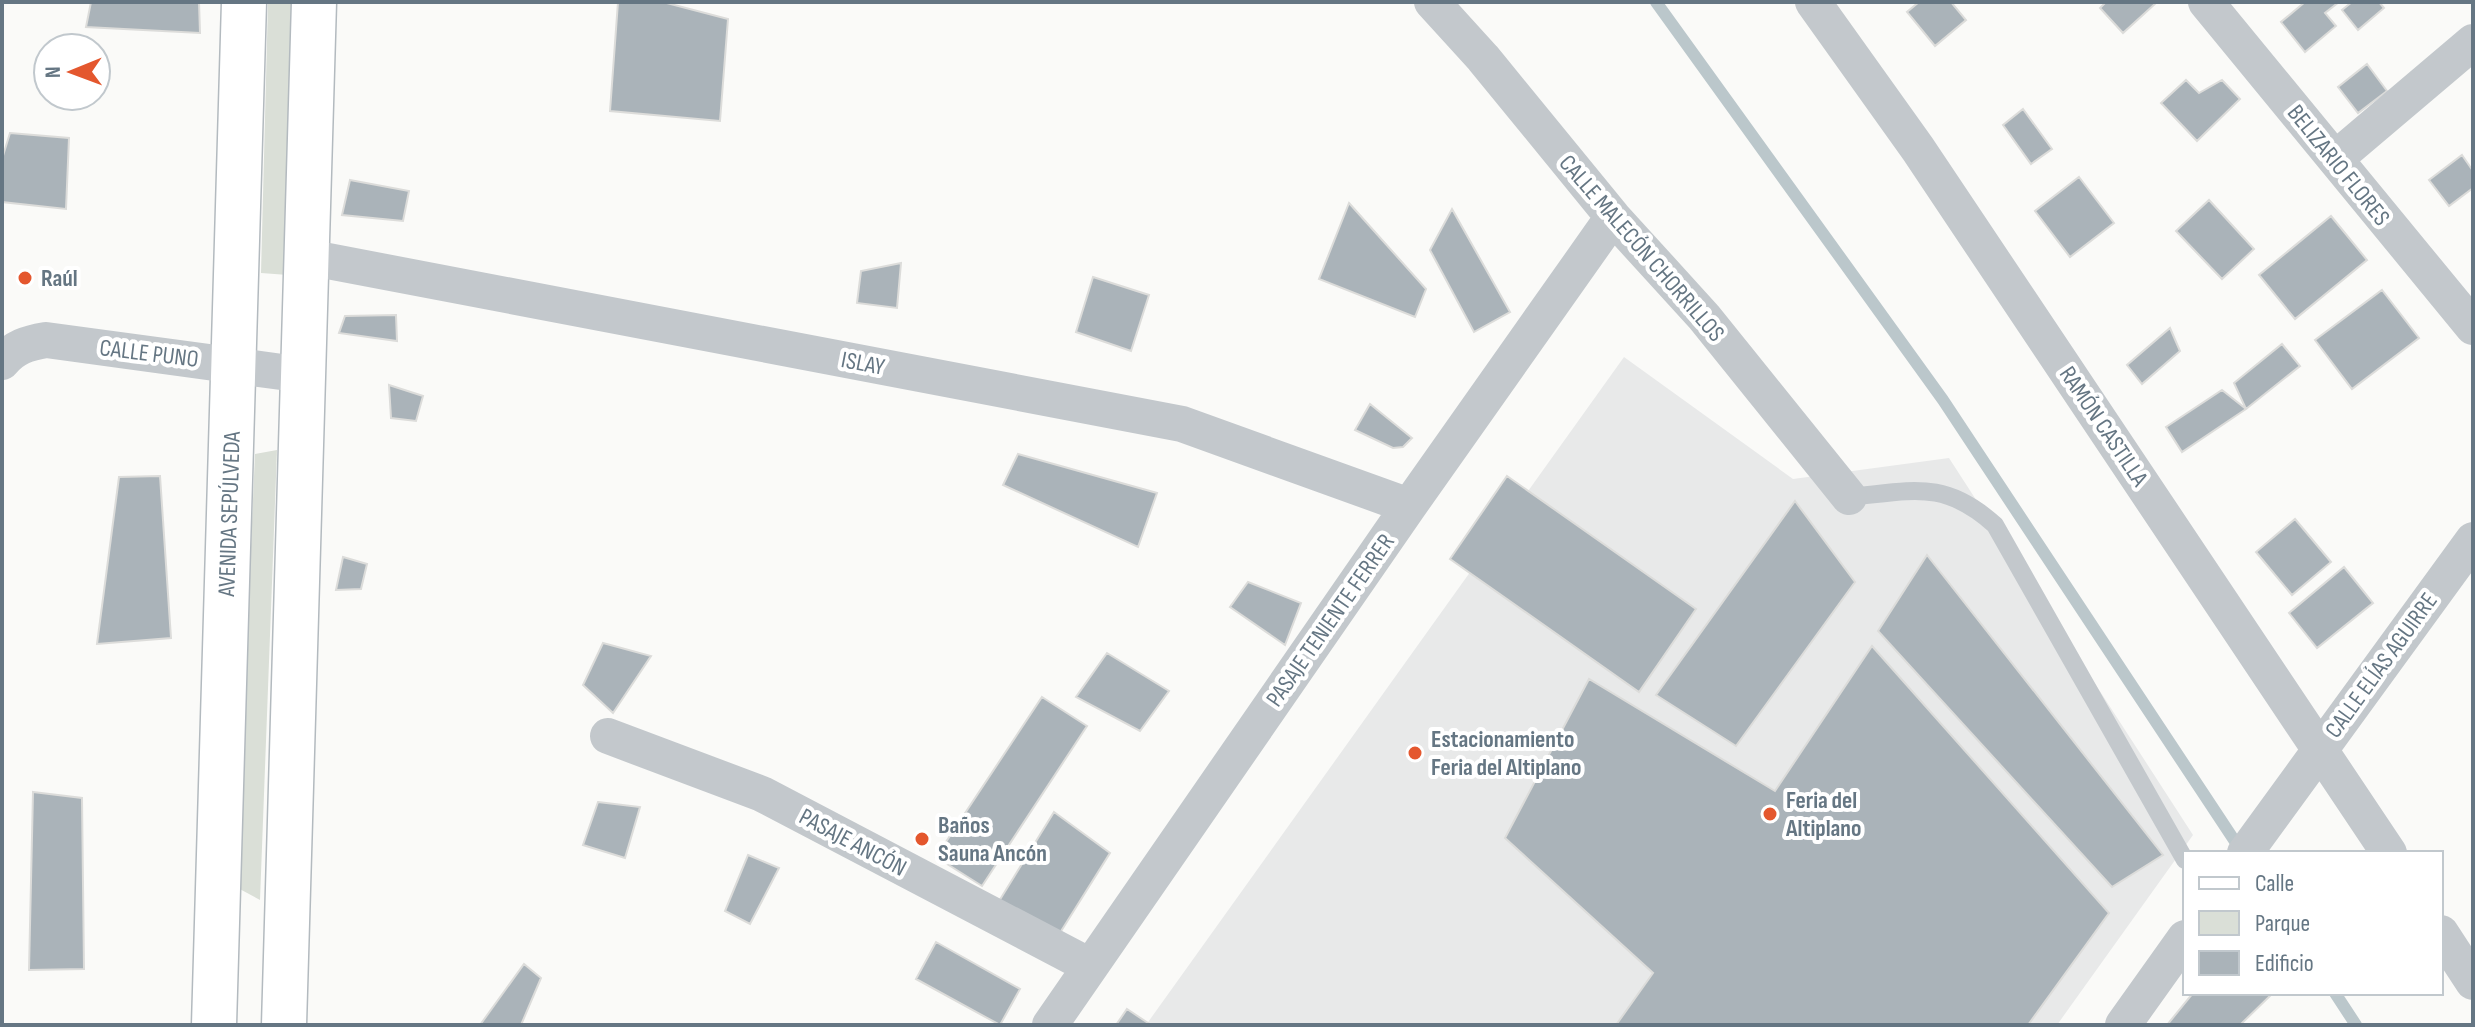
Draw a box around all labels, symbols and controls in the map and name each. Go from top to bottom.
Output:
north arrow [32,32,112,112]
text: N [40,66,67,78]
street label: BELIZARIO FLORES [2281,99,2396,232]
street label: CALLE MALECÓN CHORRILLOS [1553,149,1731,348]
place label: Raúl [41,264,78,293]
marker: Raúl [16,269,34,287]
street label: CALLE PUNO [98,333,200,374]
street label: ISLAY [839,345,887,382]
street label: RAMÓN CASTILLA [2053,361,2155,492]
street label: AVENIDA SEPÚLVEDA [212,430,247,598]
street label: PASAJE TENIENTE FERRER [1260,528,1401,712]
street label: CALLE ELÍAS AGUIRRE [2319,587,2444,744]
place label: Estacionamiento Feria del Altiplano [1431,725,1581,782]
marker: Estacionamiento Feria del Altiplano [1406,744,1424,762]
place label: Feria del Altiplano [1785,786,1862,843]
street label: PASAJE ANCÓN [794,802,911,883]
marker: Feria del Altiplano [1761,805,1779,823]
place label: Baños Sauna Ancón [938,811,1047,868]
marker: Baños Sauna Ancón [913,830,931,848]
legend [2183,851,2443,995]
text: Calle [2255,869,2294,898]
text: Parque [2255,909,2310,938]
text: Edificio [2255,949,2314,978]

